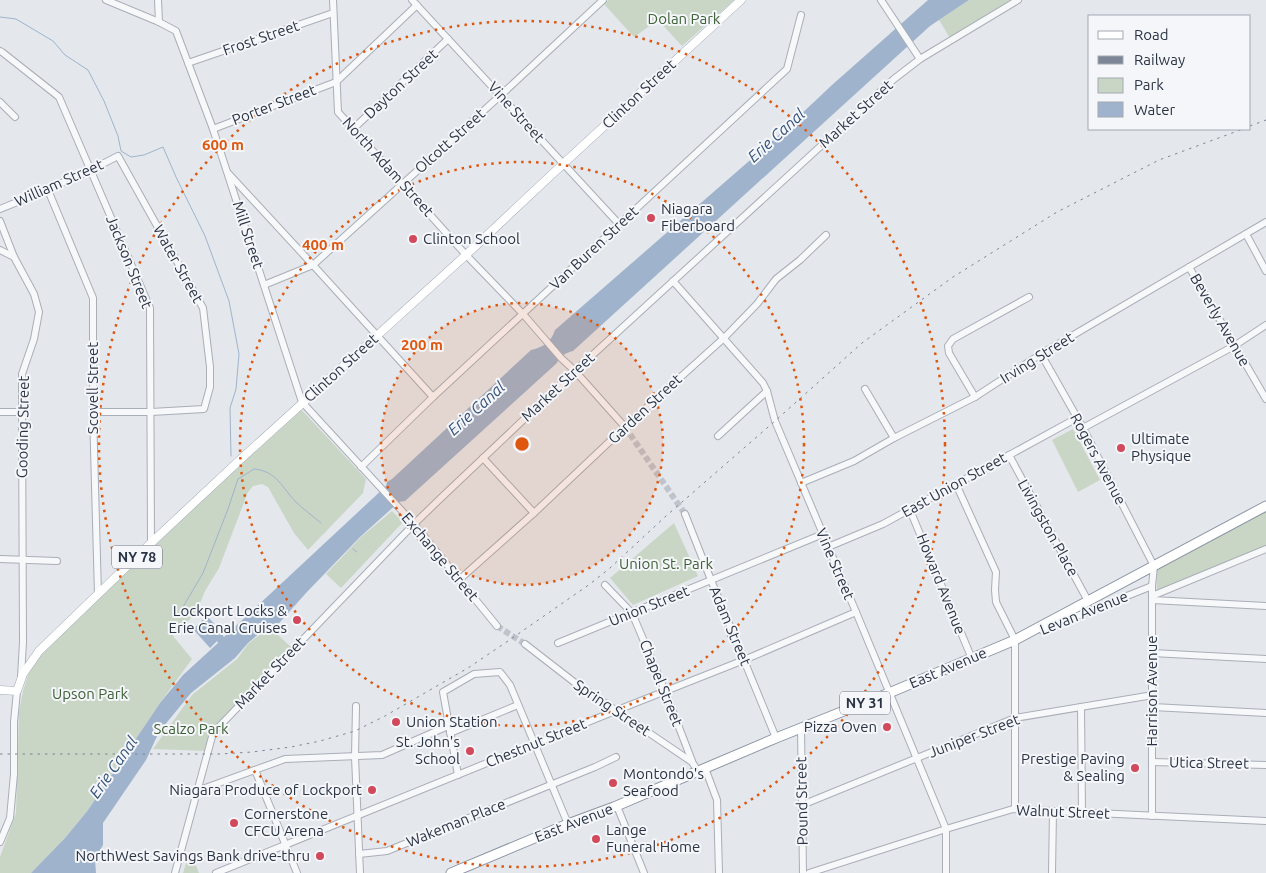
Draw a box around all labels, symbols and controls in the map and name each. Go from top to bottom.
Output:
park label: Dolan Park [648,10,721,27]
legend [1088,15,1251,130]
street label: Frost Street [220,16,301,59]
text: Road [1134,26,1169,43]
street label: Dayton Street [360,45,441,122]
text: Railway [1134,51,1185,68]
street label: Clinton Street [599,55,679,132]
street label: Market Street [815,76,896,151]
text: Park [1134,76,1164,93]
street label: Vine Street [485,78,548,146]
street label: Porter Street [230,81,318,128]
text: Water [1134,101,1175,118]
water label: Erie Canal [744,104,809,165]
street label: Olcott Street [411,105,488,177]
street label: North Adam Street [339,114,437,220]
text: 600 m [202,136,244,153]
street label: William Street [12,155,106,210]
street label: Mill Street [230,199,267,271]
place label: Niagara Fiberboard [661,200,735,234]
street label: Van Buren Street [546,202,642,293]
marker: Niagara Fiberboard [645,212,657,224]
street label: Jackson Street [103,213,156,311]
street label: Water Street [150,222,207,306]
place label: Clinton School [423,230,520,247]
marker: Clinton School [407,233,419,245]
text: 400 m [302,236,344,253]
street label: Beverly Avenue [1187,270,1254,369]
street label: Irving Street [997,328,1077,387]
street label: Clinton Street [300,330,381,405]
text: 200 m [401,336,443,353]
street label: Scovell Street [84,342,101,434]
street label: Market Street [518,349,598,425]
street label: Garden Street [604,370,685,447]
street label: Gooding Street [13,376,32,478]
water label: Erie Canal [444,377,509,438]
street label: Rogers Avenue [1067,410,1130,507]
place label: Ultimate Physique [1131,430,1191,464]
centre of rings [513,435,531,453]
marker: Ultimate Physique [1115,442,1127,454]
street label: East Union Street [898,449,1009,520]
street label: Livingston Place [1015,476,1082,579]
street label: Exchange Street [399,509,482,604]
street label: Vine Street [813,526,858,602]
street label: Howard Avenue [914,531,969,637]
road number: NY 78 [112,546,162,568]
park label: Union St. Park [619,555,713,572]
street label: Union Street [606,582,692,629]
street label: Adam Street [706,584,755,668]
street label: Levan Avenue [1037,587,1130,638]
place label: Lockport Locks & Erie Canal Cruises [169,602,287,636]
marker: Lockport Locks & Erie Canal Cruises [291,614,303,626]
street label: Market Street [231,633,308,712]
street label: Harrison Avenue [1143,635,1160,747]
street label: Chapel Street [636,637,687,729]
street label: East Avenue [907,644,989,691]
street label: Spring Street [571,676,654,739]
park label: Upson Park [52,685,128,702]
road number: NY 31 [840,691,890,714]
street label: Juniper Street [926,710,1022,761]
place label: Union Station [406,713,498,730]
street label: Chestnut Street [483,715,589,770]
marker: Union Station [390,716,402,728]
place label: Pizza Oven [804,718,877,735]
park label: Scalzo Park [153,720,229,737]
marker: Pizza Oven [881,721,893,733]
water label: Erie Canal [85,732,141,801]
place label: St. John's School [396,733,460,767]
marker: St. John's School [464,745,476,757]
place label: Prestige Paving & Sealing [1021,750,1125,784]
street label: Utica Street [1169,753,1249,772]
street label: Pound Street [792,756,811,846]
marker: Prestige Paving & Sealing [1129,762,1141,774]
place label: Montondo's Seafood [623,765,704,799]
marker: Montondo's Seafood [607,777,619,789]
place label: Niagara Produce of Lockport [169,781,362,798]
marker: Niagara Produce of Lockport [366,784,378,796]
street label: Wakeman Place [404,795,508,850]
street label: East Avenue [532,800,615,845]
street label: Walnut Street [1016,801,1110,822]
place label: Cornerstone CFCU Arena [244,805,328,839]
marker: Cornerstone CFCU Arena [228,817,240,829]
place label: Lange Funeral Home [606,821,700,855]
marker: Lange Funeral Home [590,833,602,845]
place label: NorthWest Savings Bank drive-thru [75,847,310,864]
marker: NorthWest Savings Bank drive-thru [314,850,326,862]

